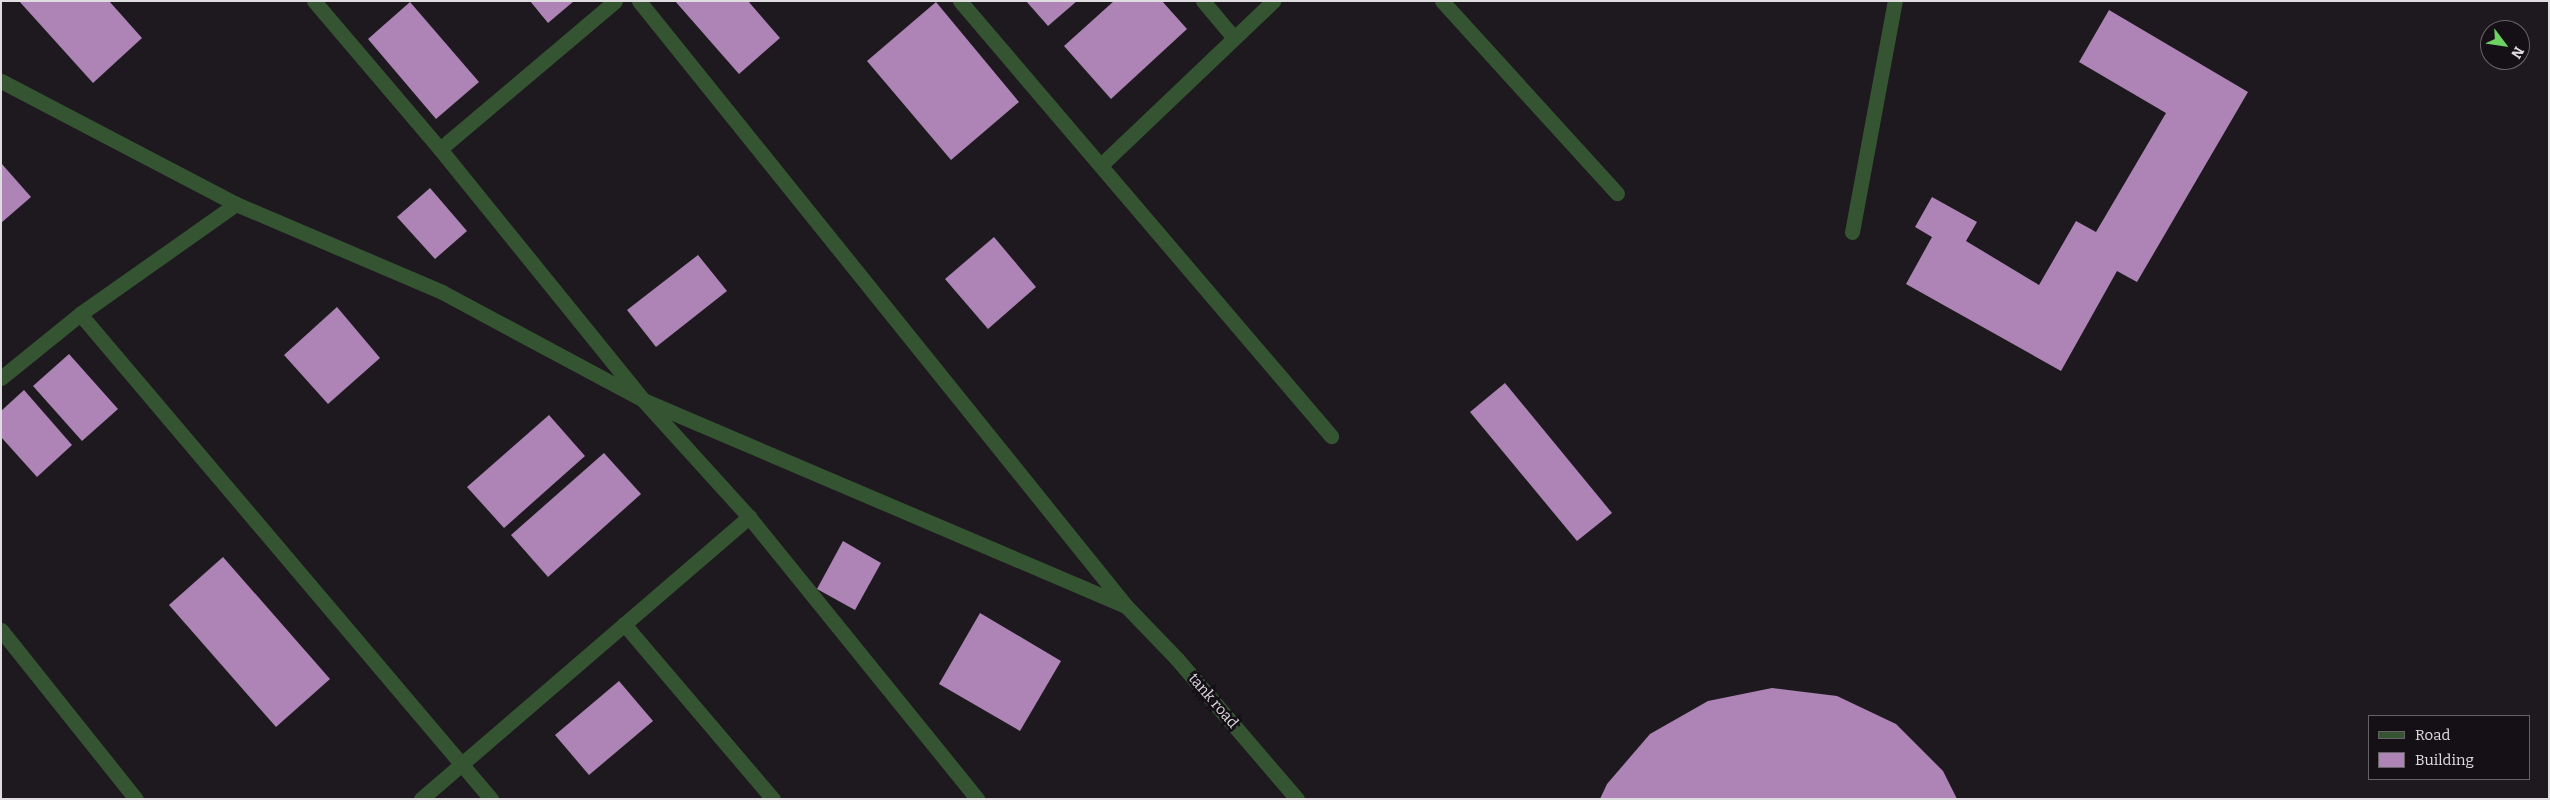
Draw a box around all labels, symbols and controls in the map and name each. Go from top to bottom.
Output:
north arrow [2480,20,2530,70]
text: N [2507,43,2527,61]
street label: tank road [1184,670,1242,732]
legend [2368,715,2530,780]
text: Road [2415,726,2450,744]
text: Building [2415,751,2474,769]

